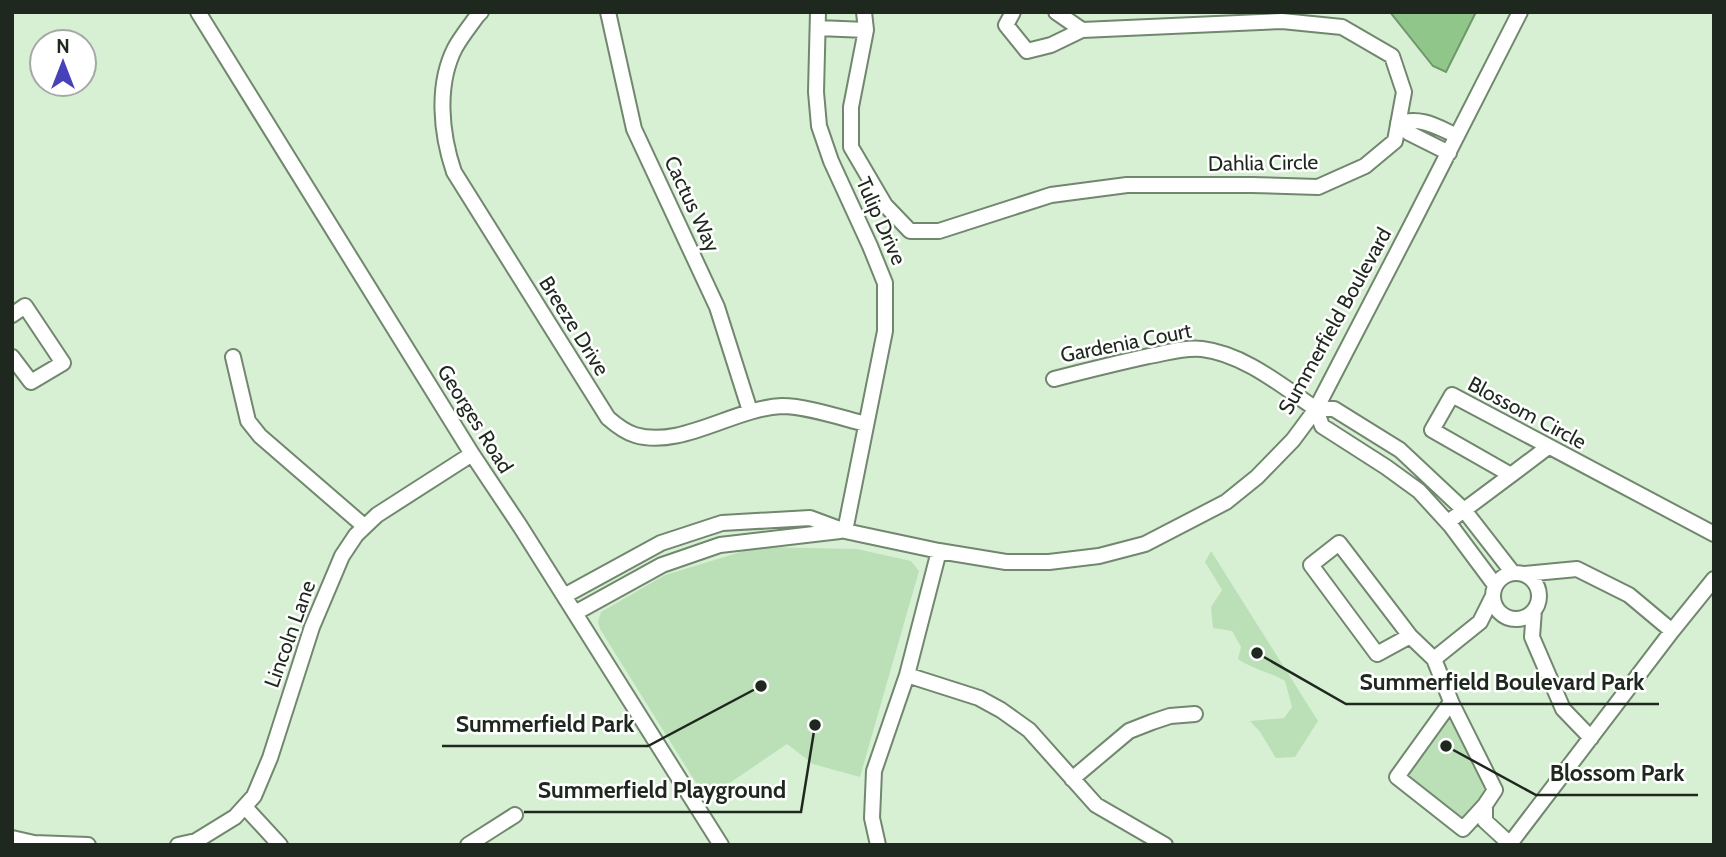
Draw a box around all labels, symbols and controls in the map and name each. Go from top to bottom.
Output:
north arrow [28,28,98,98]
text: N [56,35,70,58]
street label: Dahlia Circle [1208,149,1319,176]
street label: Cactus Way [659,152,726,256]
street label: Tulip Drive [851,173,912,269]
street label: Summerfield Boulevard [1273,223,1396,419]
street label: Breeze Drive [534,271,615,380]
street label: Gardenia Court [1058,318,1194,367]
street label: Georges Road [432,360,519,478]
street label: Blossom Circle [1464,371,1591,454]
street label: Lincoln Lane [259,577,321,691]
callout: Summerfield Boulevard Park [1346,660,1659,704]
text: Summerfield Boulevard Park [1360,668,1645,696]
callout: Summerfield Park [442,702,648,746]
text: Summerfield Park [456,710,635,738]
callout: Blossom Park [1536,751,1698,795]
text: Blossom Park [1550,759,1685,787]
callout: Summerfield Playground [524,768,801,812]
text: Summerfield Playground [538,776,786,804]

